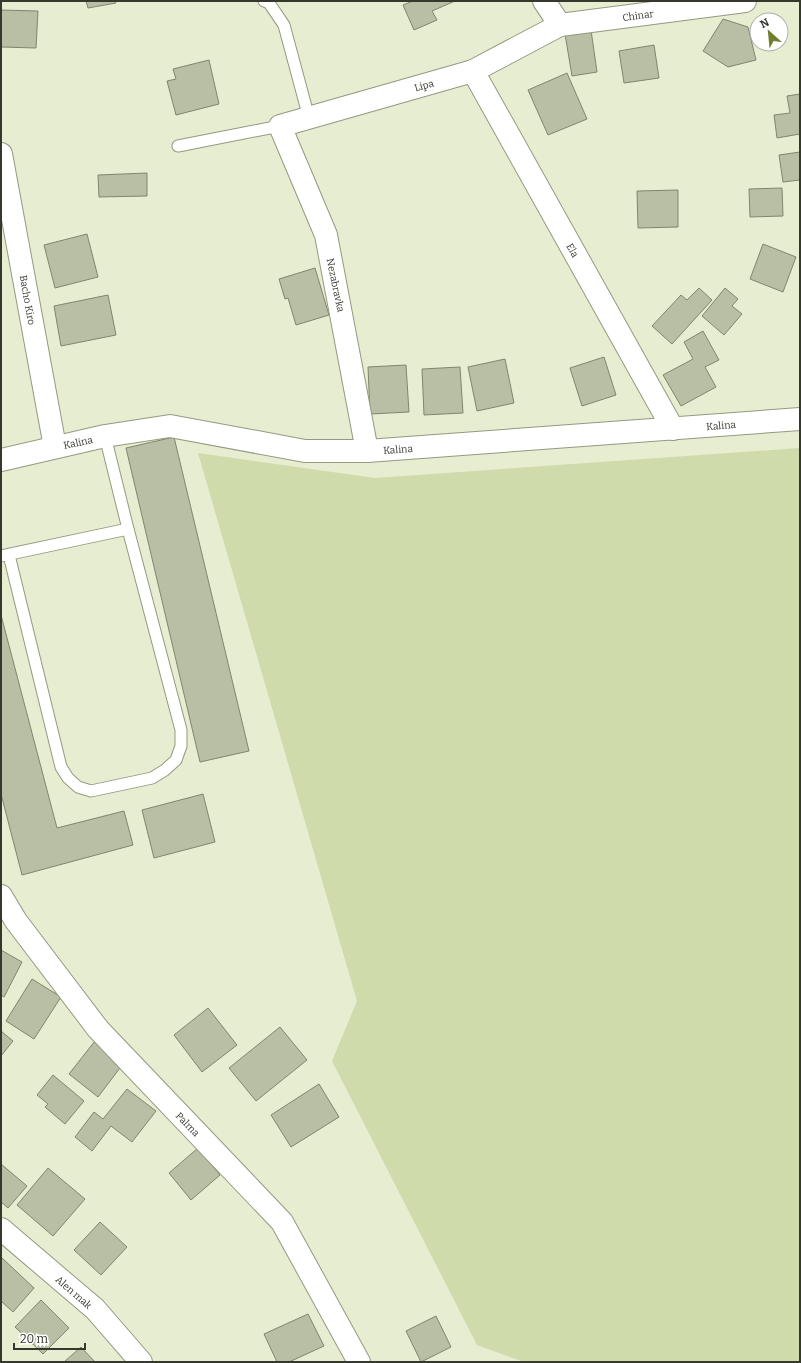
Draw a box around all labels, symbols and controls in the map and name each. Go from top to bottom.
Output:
street label: Chinar [622,8,655,24]
north arrow [749,12,789,52]
text: N [758,16,772,31]
street label: Lipa [413,77,436,94]
street label: Ela [563,241,581,260]
street label: Nezabravka [323,257,347,314]
street label: Bacho Kiro [17,274,37,326]
street label: Kalina [706,419,737,433]
street label: Kalina [62,434,95,452]
street label: Kalina [383,443,414,457]
street label: Palma [173,1110,202,1140]
street label: Alen mak [53,1274,94,1312]
scale bar [14,1325,85,1351]
text: 20 m [20,1332,49,1346]

